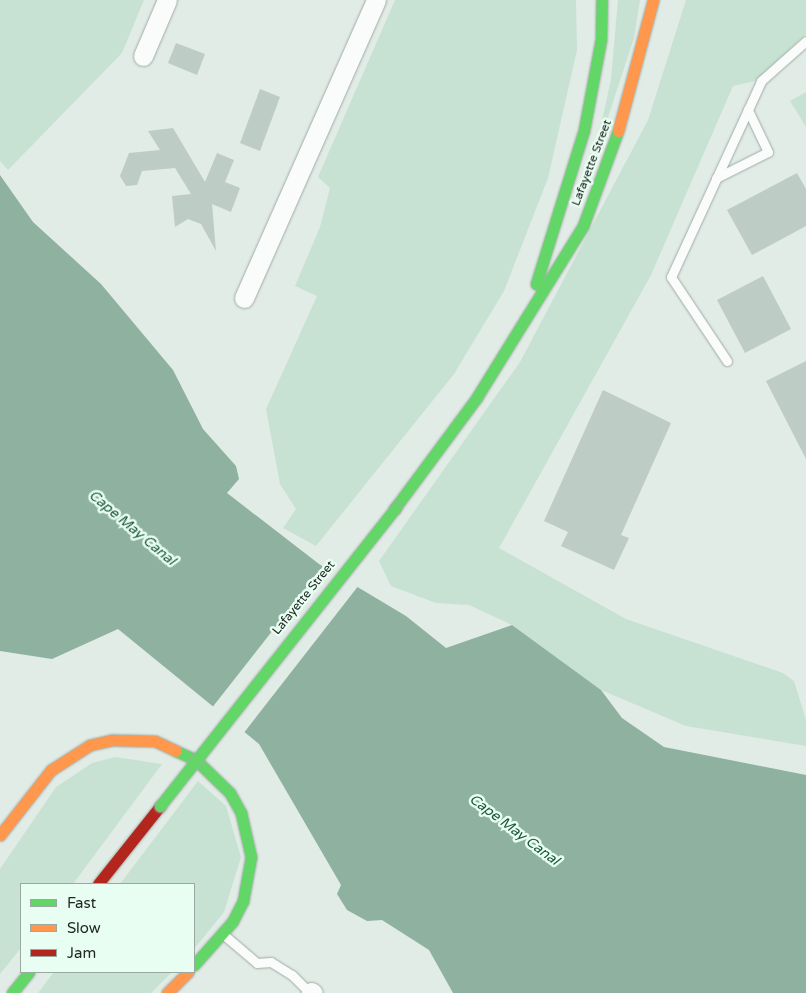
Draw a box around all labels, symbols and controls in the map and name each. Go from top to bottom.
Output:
street label: Lafayette Street [569,118,615,208]
water label: Cape May Canal [85,487,179,569]
street label: Lafayette Street [270,558,338,638]
water label: Cape May Canal [466,791,562,869]
legend [20,883,195,973]
text: Fast [67,894,96,912]
text: Slow [67,919,101,937]
text: Jam [67,944,96,962]

